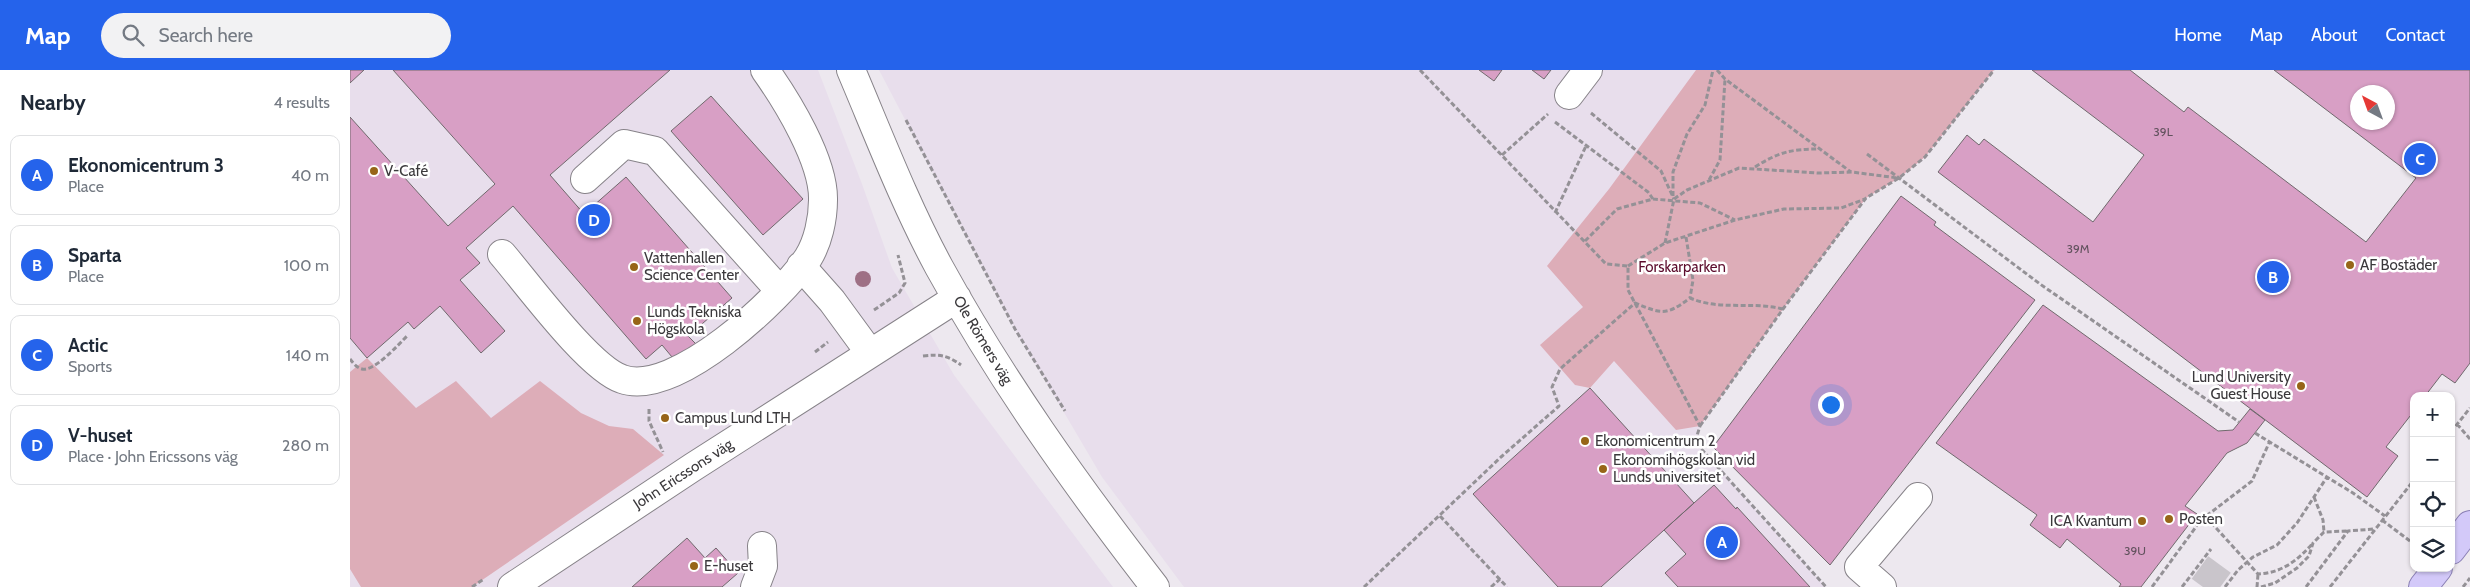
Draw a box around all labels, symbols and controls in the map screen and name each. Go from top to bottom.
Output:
search box [101,13,451,58]
text: Map [25,21,71,50]
icon: search [119,21,147,49]
text: Search here [159,24,253,47]
text: Home [2174,24,2222,46]
text: Map [2250,24,2283,46]
text: About [2311,24,2357,46]
text: Contact [2385,24,2445,46]
north arrow [2350,85,2395,130]
text: Nearby [20,90,86,115]
text: 4 results [273,93,330,112]
house number: 39L [2153,124,2173,139]
pin: C [2404,140,2436,178]
text: Ekonomicentrum 3 [68,154,224,177]
place label: V-Café [384,162,428,180]
marker: V-Café [368,165,380,177]
text: A [32,166,42,185]
text: 40 m [291,166,329,185]
text: Place [68,177,104,196]
pin: D [578,201,610,239]
house number: 39M [2067,241,2090,256]
text: Sparta [68,244,122,267]
place label: Vattenhallen Science Center [644,249,739,284]
text: B [32,256,42,275]
text: 100 m [284,256,329,275]
place label: AF Bostäder [2360,256,2437,274]
park label: Forskarparken [1638,258,1726,276]
pin: B [2257,258,2289,296]
marker: AF Bostäder [2344,259,2356,271]
marker: Vattenhallen Science Center [628,261,640,273]
text: Place [68,267,104,286]
street label: Ole Römers väg [950,292,1017,388]
place label: Lunds Tekniska Högskola [647,303,742,338]
marker: Lunds Tekniska Högskola [631,315,643,327]
text: Actic [68,334,108,357]
text: C [32,346,42,365]
text: 140 m [286,346,329,365]
text: Sports [68,357,112,376]
place label: Lund University Guest House [2192,368,2291,403]
marker: Lund University Guest House [2295,380,2307,392]
your location [1818,392,1844,418]
map controls [2410,392,2455,572]
button: + [2410,392,2455,437]
place label: Campus Lund LTH [675,409,791,427]
marker: Campus Lund LTH [659,412,671,424]
text: V-huset [68,424,133,447]
place label: Ekonomicentrum 2 [1595,432,1716,450]
street label: John Ericssons väg [629,435,737,513]
marker: Ekonomicentrum 2 [1579,435,1591,447]
text: D [31,436,43,455]
text: 280 m [282,436,329,455]
button: − [2410,437,2455,482]
text: Place · John Ericssons väg [68,447,238,466]
place label: Ekonomihögskolan vid Lunds universitet [1613,451,1755,486]
marker: Ekonomihögskolan vid Lunds universitet [1597,463,1609,475]
button: locate [2410,482,2455,527]
place label: Posten [2179,510,2223,528]
place label: ICA Kvantum [2050,512,2132,530]
marker: Posten [2163,513,2175,525]
marker: ICA Kvantum [2136,515,2148,527]
pin: A [1706,523,1738,561]
button: layers [2410,527,2455,572]
house number: 39U [2124,543,2146,558]
place label: E-huset [704,557,753,575]
marker: E-huset [688,560,700,572]

